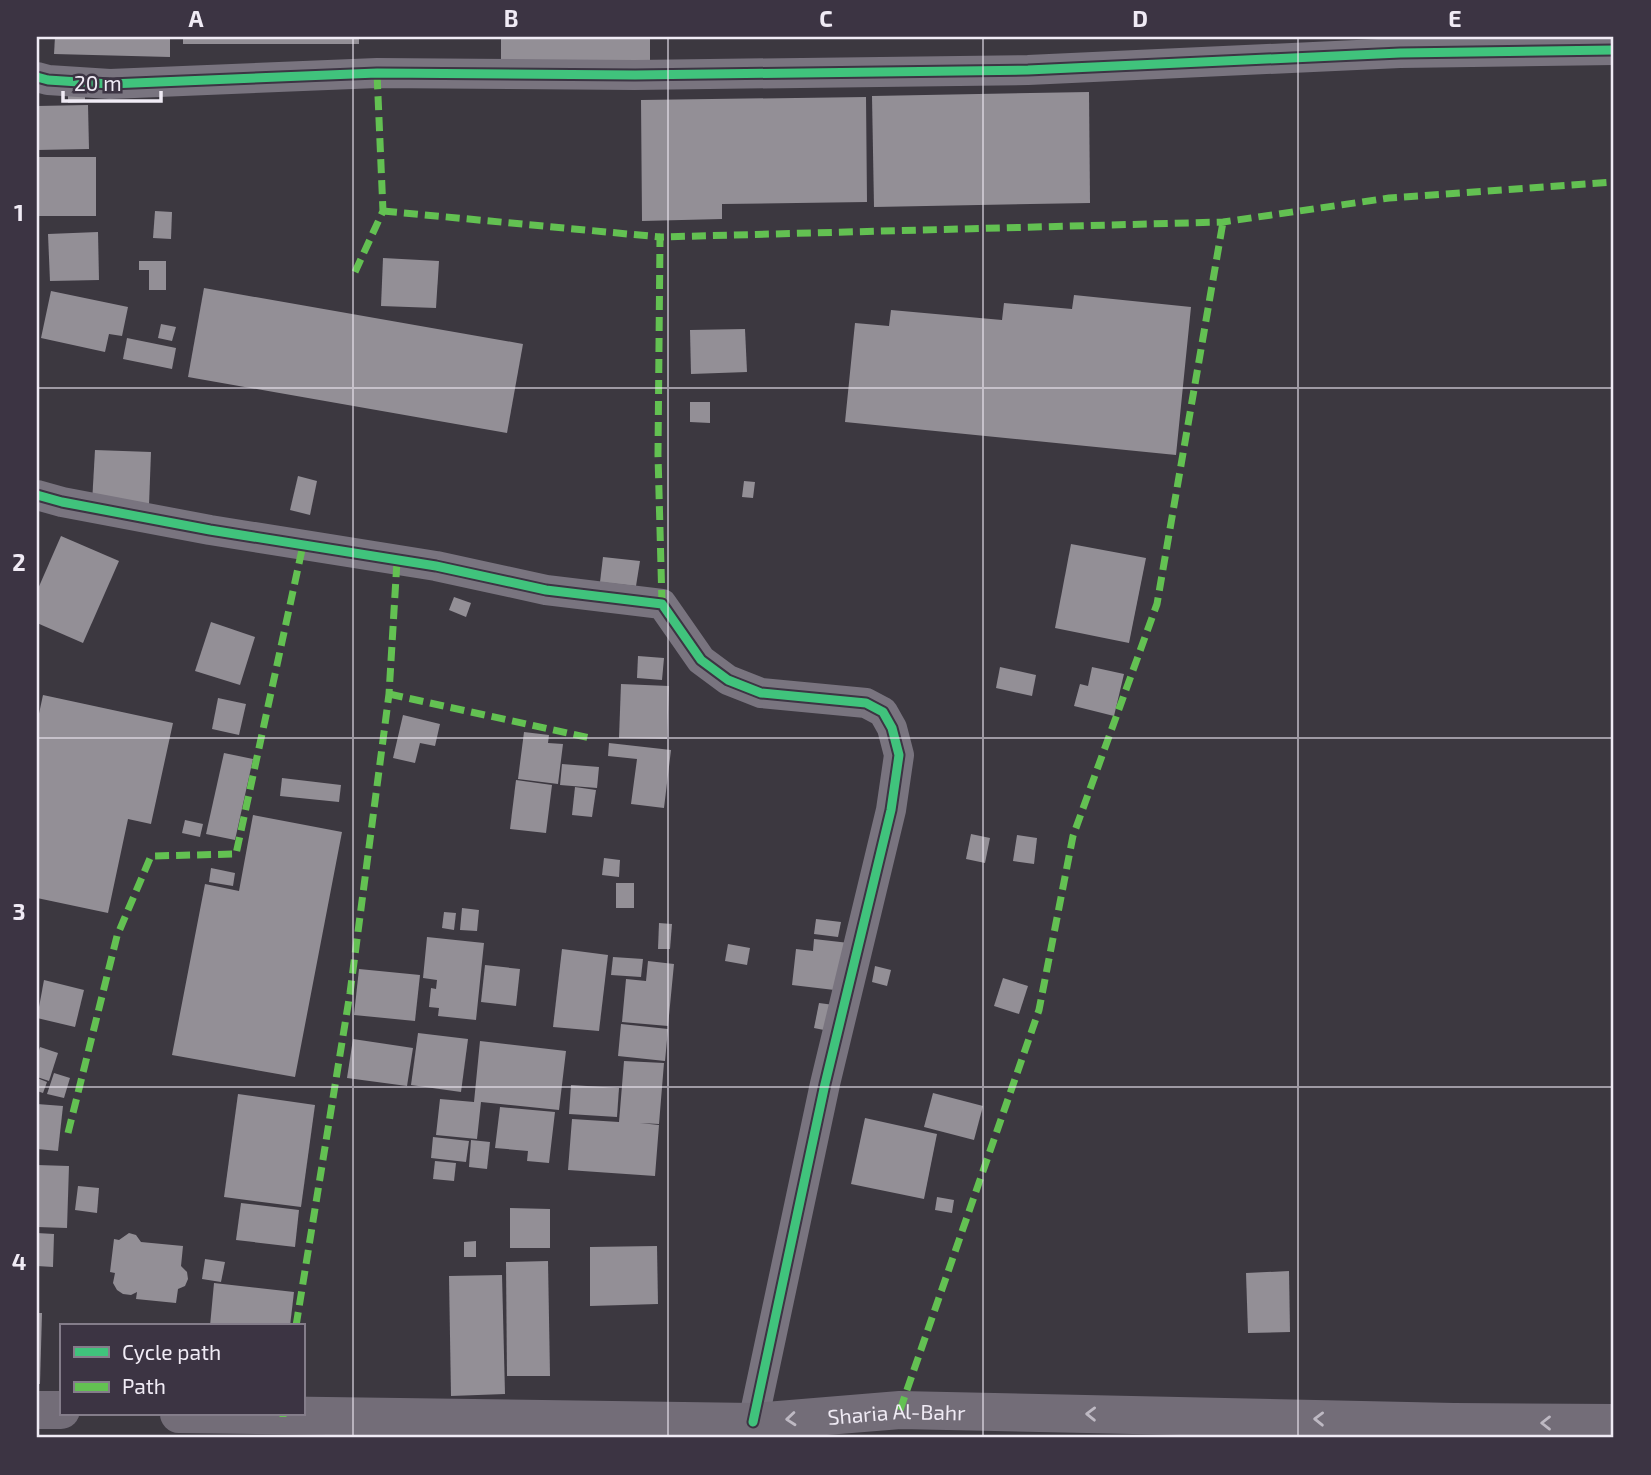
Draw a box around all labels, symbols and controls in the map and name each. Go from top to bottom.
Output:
text: A [188,4,204,32]
text: B [504,4,518,32]
text: C [819,4,833,32]
text: D [1132,4,1148,32]
text: E [1448,4,1462,32]
scale bar [63,60,161,104]
text: 20 m [74,70,122,95]
text: 1 [14,198,24,226]
text: 2 [12,548,26,576]
text: 3 [12,897,26,925]
text: 4 [12,1247,26,1275]
legend [60,1324,304,1416]
text: Cycle path [122,1339,221,1364]
text: Path [122,1373,166,1398]
street label: Sharia Al-Bahr [826,1397,966,1428]
one-way arrow [1085,1406,1096,1422]
one-way arrow [785,1411,796,1426]
one-way arrow [1313,1411,1323,1427]
one-way arrow [1540,1415,1551,1431]

